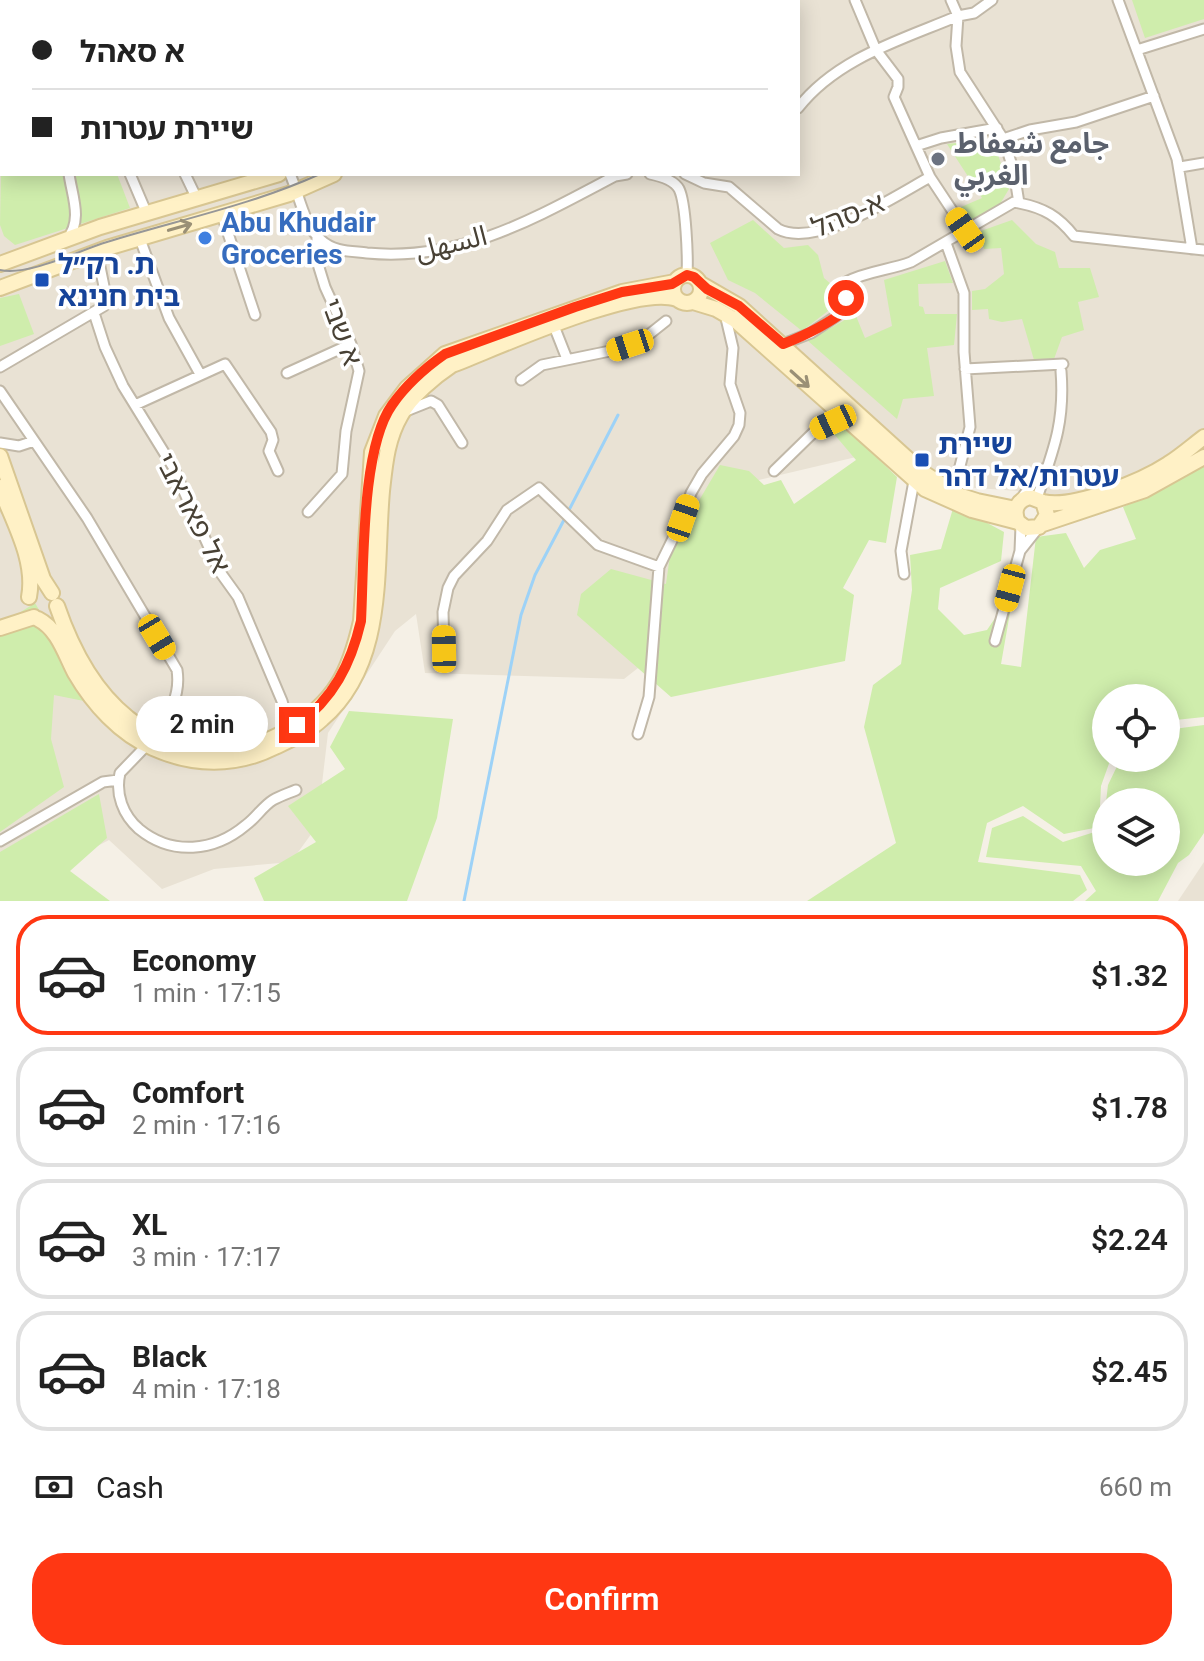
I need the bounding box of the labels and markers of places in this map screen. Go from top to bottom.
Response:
place label: جامع شعفاط الغربي [954,127,1109,197]
marker: جامع شعفاط الغربي [929,150,947,168]
place label: Abu Khudair Groceries [221,206,376,271]
marker: Abu Khudair Groceries [196,229,214,247]
place label: ת. רק״ל בית חנינא [58,248,180,313]
marker: ת. רק״ל בית חנינא [33,271,51,289]
place label: שיירת עטרות/אל דהר [938,428,1119,493]
marker: שיירת עטרות/אל דהר [913,451,931,469]

